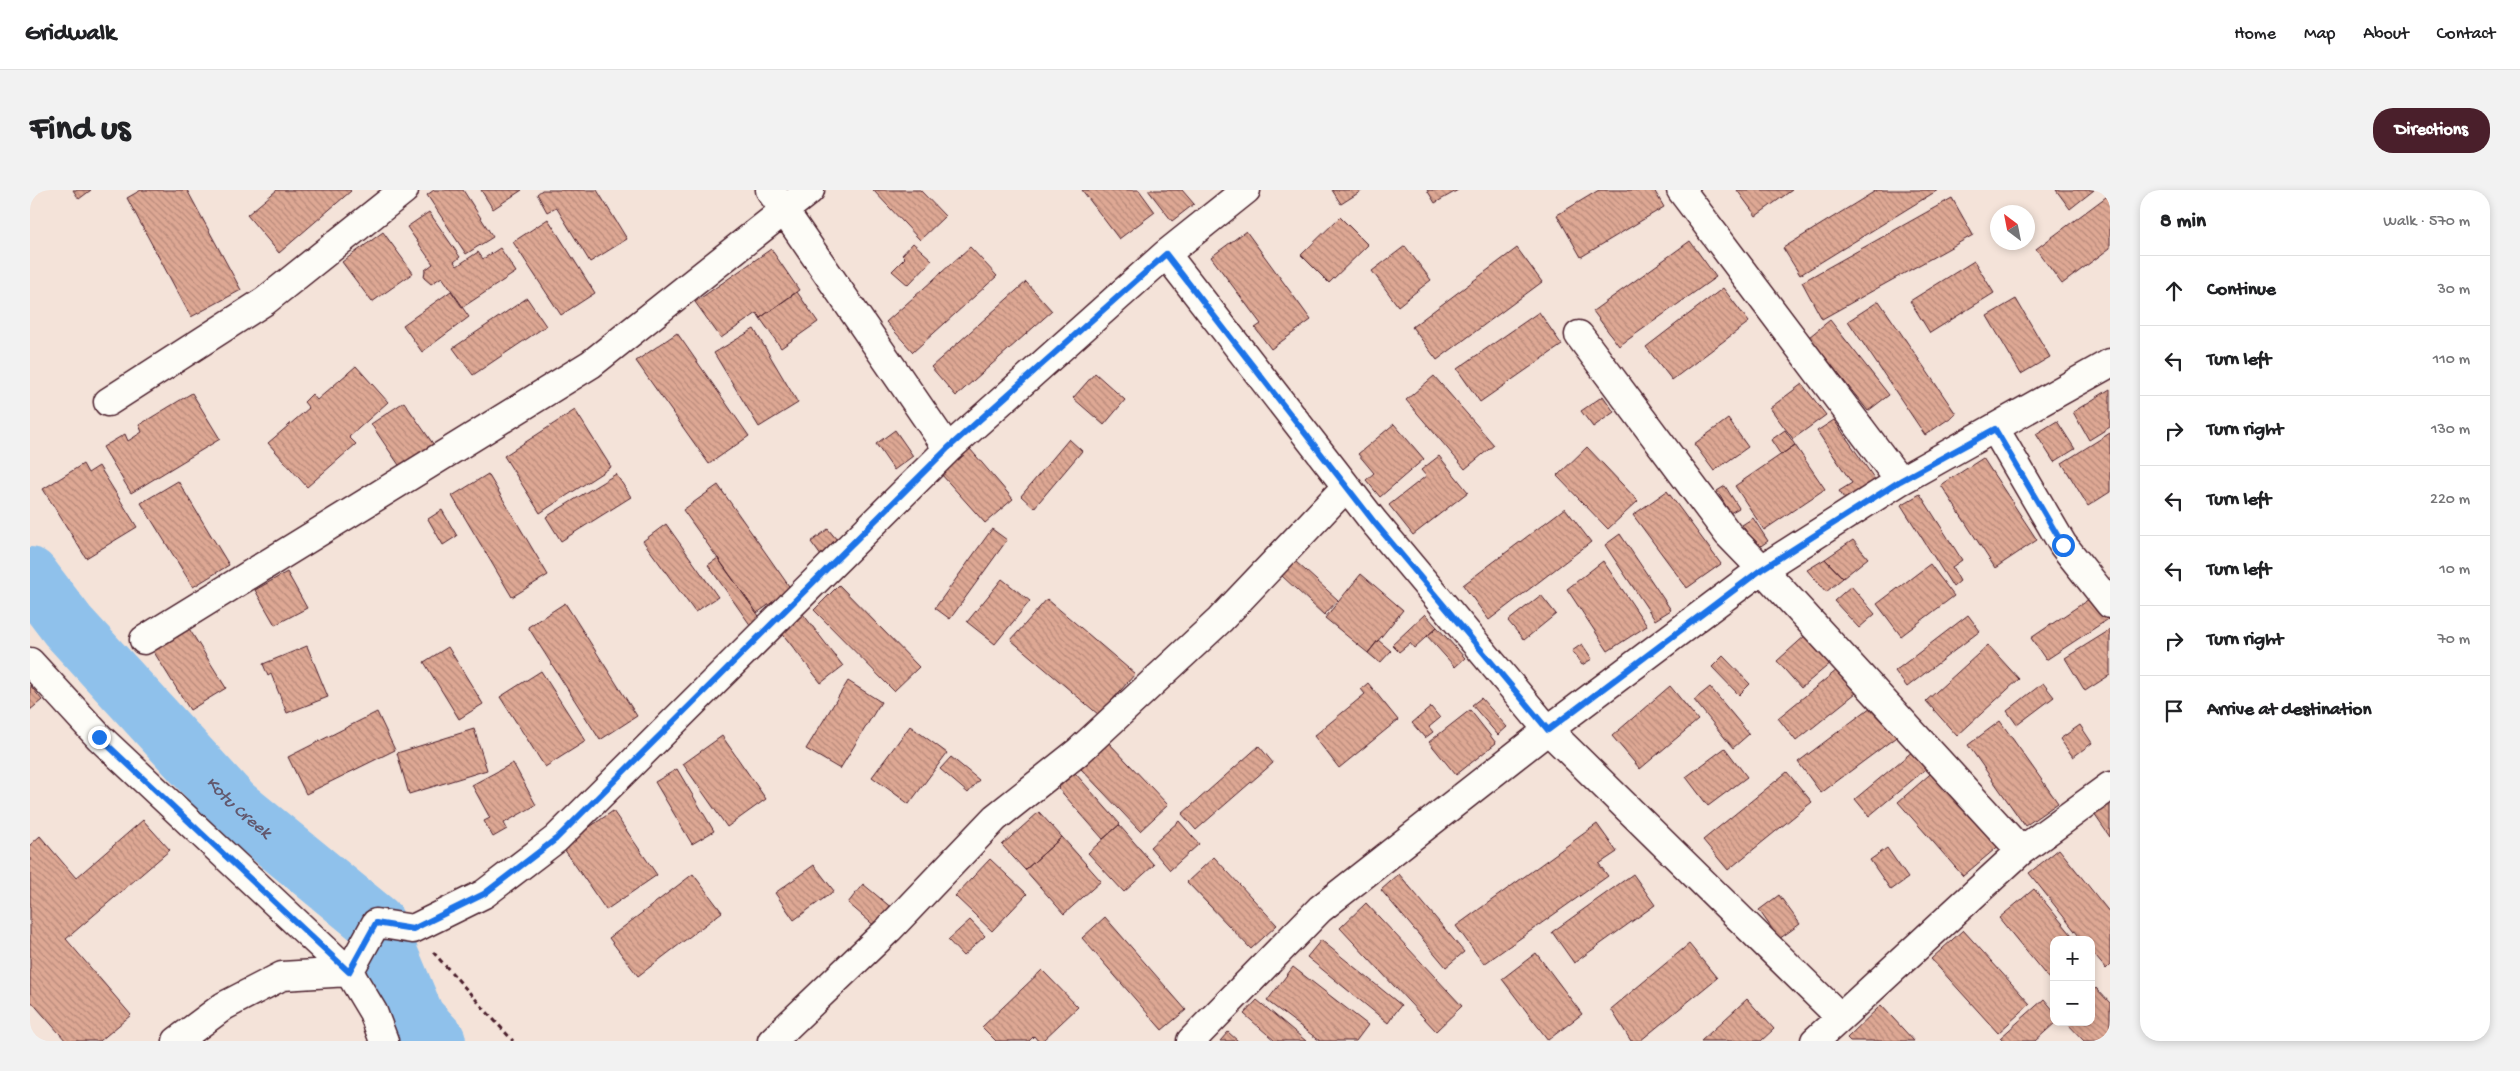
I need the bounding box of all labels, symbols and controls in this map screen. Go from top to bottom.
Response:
text: Gridwalk [25,20,116,49]
text: Home [2234,24,2276,45]
text: Map [2304,24,2335,45]
text: About [2363,24,2409,45]
text: Contact [2437,24,2495,45]
button: Directions [2373,108,2490,153]
text: Find us [30,110,130,151]
north arrow [1990,205,2035,250]
text: 8 min [2160,210,2206,235]
text: Walk · 570 m [2383,213,2470,232]
icon: ahead [2160,277,2188,305]
text: Continue [2207,279,2276,302]
text: 30 m [2437,281,2470,300]
icon: left [2160,347,2188,375]
text: Turn left [2207,349,2271,372]
text: 110 m [2433,351,2470,370]
icon: right [2160,417,2188,445]
text: Turn right [2207,419,2283,442]
text: 130 m [2431,421,2470,440]
icon: left [2160,487,2188,515]
text: Turn left [2207,489,2271,512]
text: 220 m [2430,491,2470,510]
route start [2052,534,2075,557]
icon: left [2160,557,2188,585]
text: Turn left [2207,559,2271,582]
text: 10 m [2439,561,2470,580]
icon: right [2160,627,2188,655]
text: Turn right [2207,629,2283,652]
text: 70 m [2437,631,2470,650]
icon: arrive [2160,697,2188,725]
text: Arrive at destination [2207,699,2371,722]
route end [88,726,111,749]
water label: Kotu Creek [201,772,277,845]
map controls [2050,936,2095,1026]
button: + [2050,936,2095,981]
button: − [2050,981,2095,1026]

